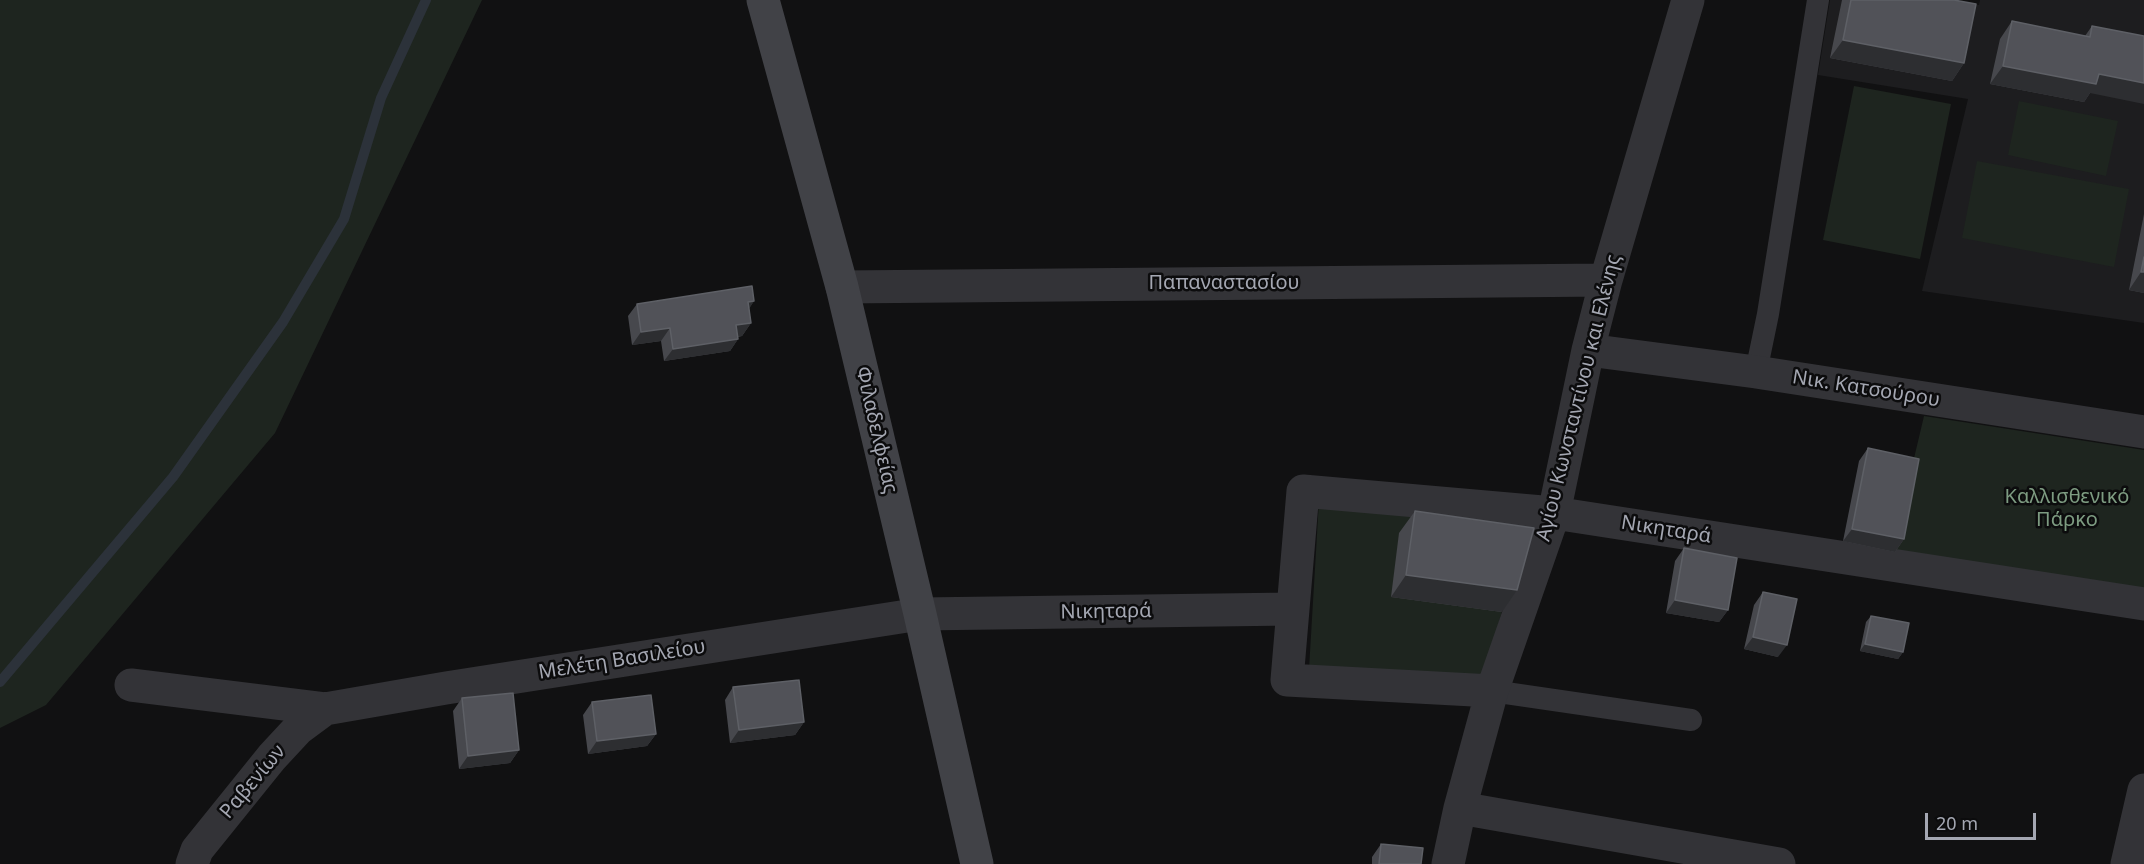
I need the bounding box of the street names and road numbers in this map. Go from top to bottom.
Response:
street label: Αγίου Κωνσταντίνου και Ελένης [1532,252,1626,544]
street label: Παπαναστασίου [1149,271,1299,295]
street label: Φιλαδελφείας [850,364,902,496]
street label: Νικ. Κατσούρου [1790,365,1942,413]
street label: Νικηταρά [1619,511,1713,549]
street label: Νικηταρά [1060,599,1152,625]
street label: Μελέτη Βασιλείου [537,635,707,685]
street label: Ραβενίων [215,740,291,824]

